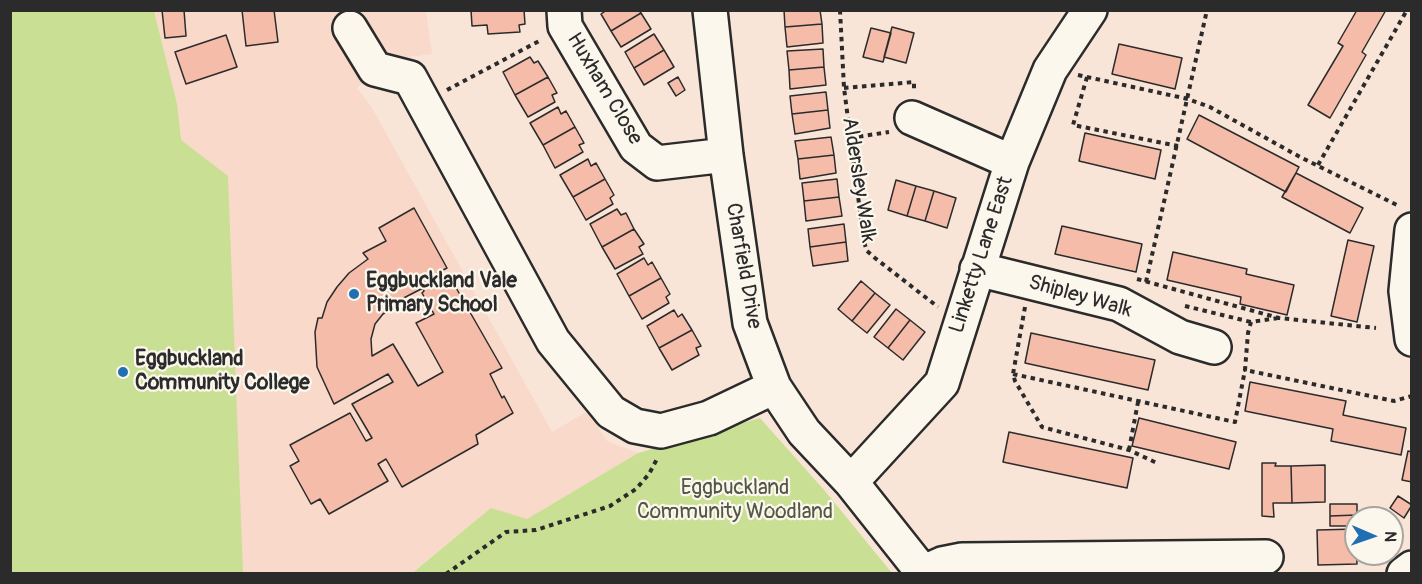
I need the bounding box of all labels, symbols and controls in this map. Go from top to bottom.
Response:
street label: Huxham Close [561,28,647,150]
street label: Aldersley Walk [836,115,880,245]
street label: Linketty Lane East [945,174,1019,336]
street label: Charfield Drive [720,201,766,331]
place label: Eggbuckland Vale Primary School [366,269,517,319]
street label: Shipley Walk [1025,270,1135,324]
marker: Eggbuckland Vale Primary School [347,287,361,301]
place label: Eggbuckland Community College [135,347,310,397]
marker: Eggbuckland Community College [116,365,130,379]
park label: Eggbuckland Community Woodland [637,476,833,526]
north arrow [1344,506,1404,566]
text: N [1380,531,1400,542]

